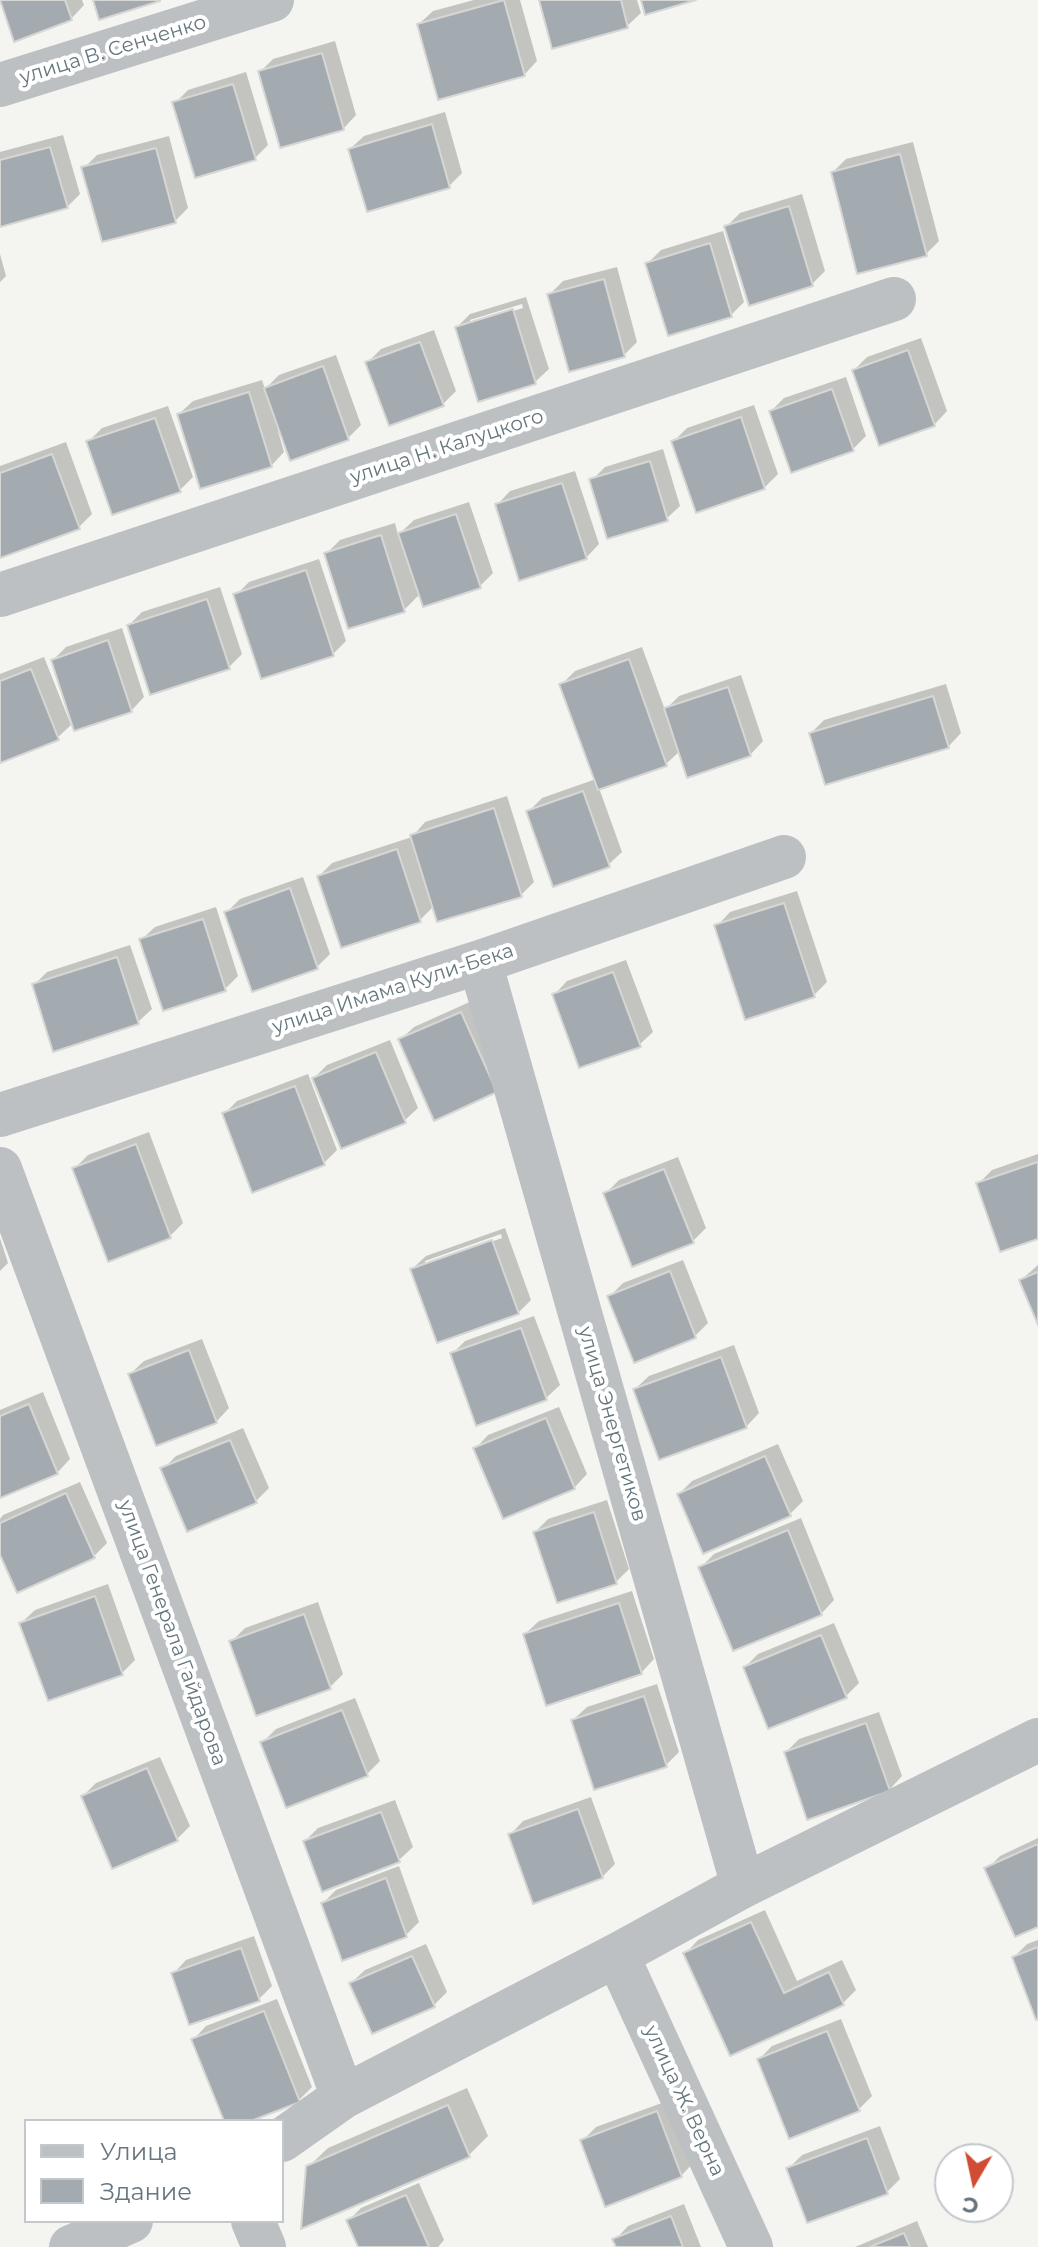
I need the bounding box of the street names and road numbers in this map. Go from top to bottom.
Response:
street label: улица В. Сенченко [17,10,209,90]
street label: улица Н. Калуцкого [347,404,547,490]
street label: улица Имама Кули-Бека [269,939,517,1039]
street label: улица Энергетиков [573,1324,651,1524]
street label: улица Генерала Гайдарова [113,1497,231,1769]
street label: улица Ж. Верна [639,2022,729,2180]

